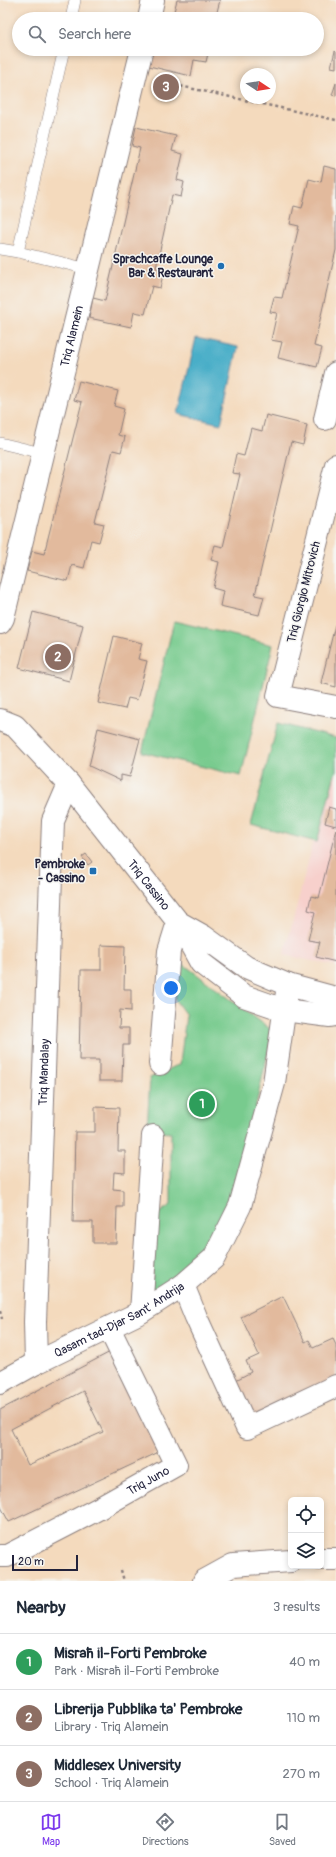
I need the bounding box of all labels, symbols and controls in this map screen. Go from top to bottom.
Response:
search box [12,12,324,56]
icon: search [26,23,48,45]
text: Search here [58,25,131,44]
north arrow [240,68,276,104]
pin: 3 [153,72,179,102]
place label: Sprachcaffe Lounge Bar & Restaurant [113,252,214,281]
marker: Sprachcaffe Lounge Bar & Restaurant [216,261,226,271]
street label: Triq Alamein [57,304,87,368]
street label: Triq Giorgio Mitrovich [284,539,324,644]
pin: 2 [45,642,71,672]
place label: Pembroke - Cassino [35,857,86,886]
street label: Triq Cassino [124,857,174,914]
marker: Pembroke - Cassino [88,866,98,876]
your location [161,978,181,998]
street label: Triq Mandalay [35,1039,53,1106]
pin: 1 [189,1089,215,1119]
street label: Qasam tad-Djar Sant' Andrija [52,1278,187,1361]
street label: Triq Juno [124,1463,172,1499]
map controls [288,1497,324,1569]
button: locate [288,1497,324,1533]
button: layers [288,1533,324,1569]
scale bar [12,1553,78,1572]
text: 20 m [18,1555,44,1568]
text: Nearby [16,1597,65,1618]
text: 3 results [273,1599,320,1615]
text: Misraħ il-Forti Pembroke [54,1644,207,1663]
text: 1 [26,1654,32,1670]
text: 40 m [289,1654,320,1670]
text: Park · Misraħ il-Forti Pembroke [54,1663,219,1679]
text: Librerija Pubblika ta' Pembroke [54,1700,242,1719]
text: 2 [25,1710,33,1726]
text: 110 m [287,1710,320,1726]
text: Library · Triq Alamein [54,1719,169,1735]
text: Middlesex University [54,1756,181,1775]
text: 3 [25,1766,33,1782]
text: 270 m [283,1766,320,1782]
text: School · Triq Alamein [54,1775,169,1791]
tab: Map [40,1811,62,1848]
tab: Directions [142,1811,189,1848]
tab: Saved [269,1811,296,1848]

